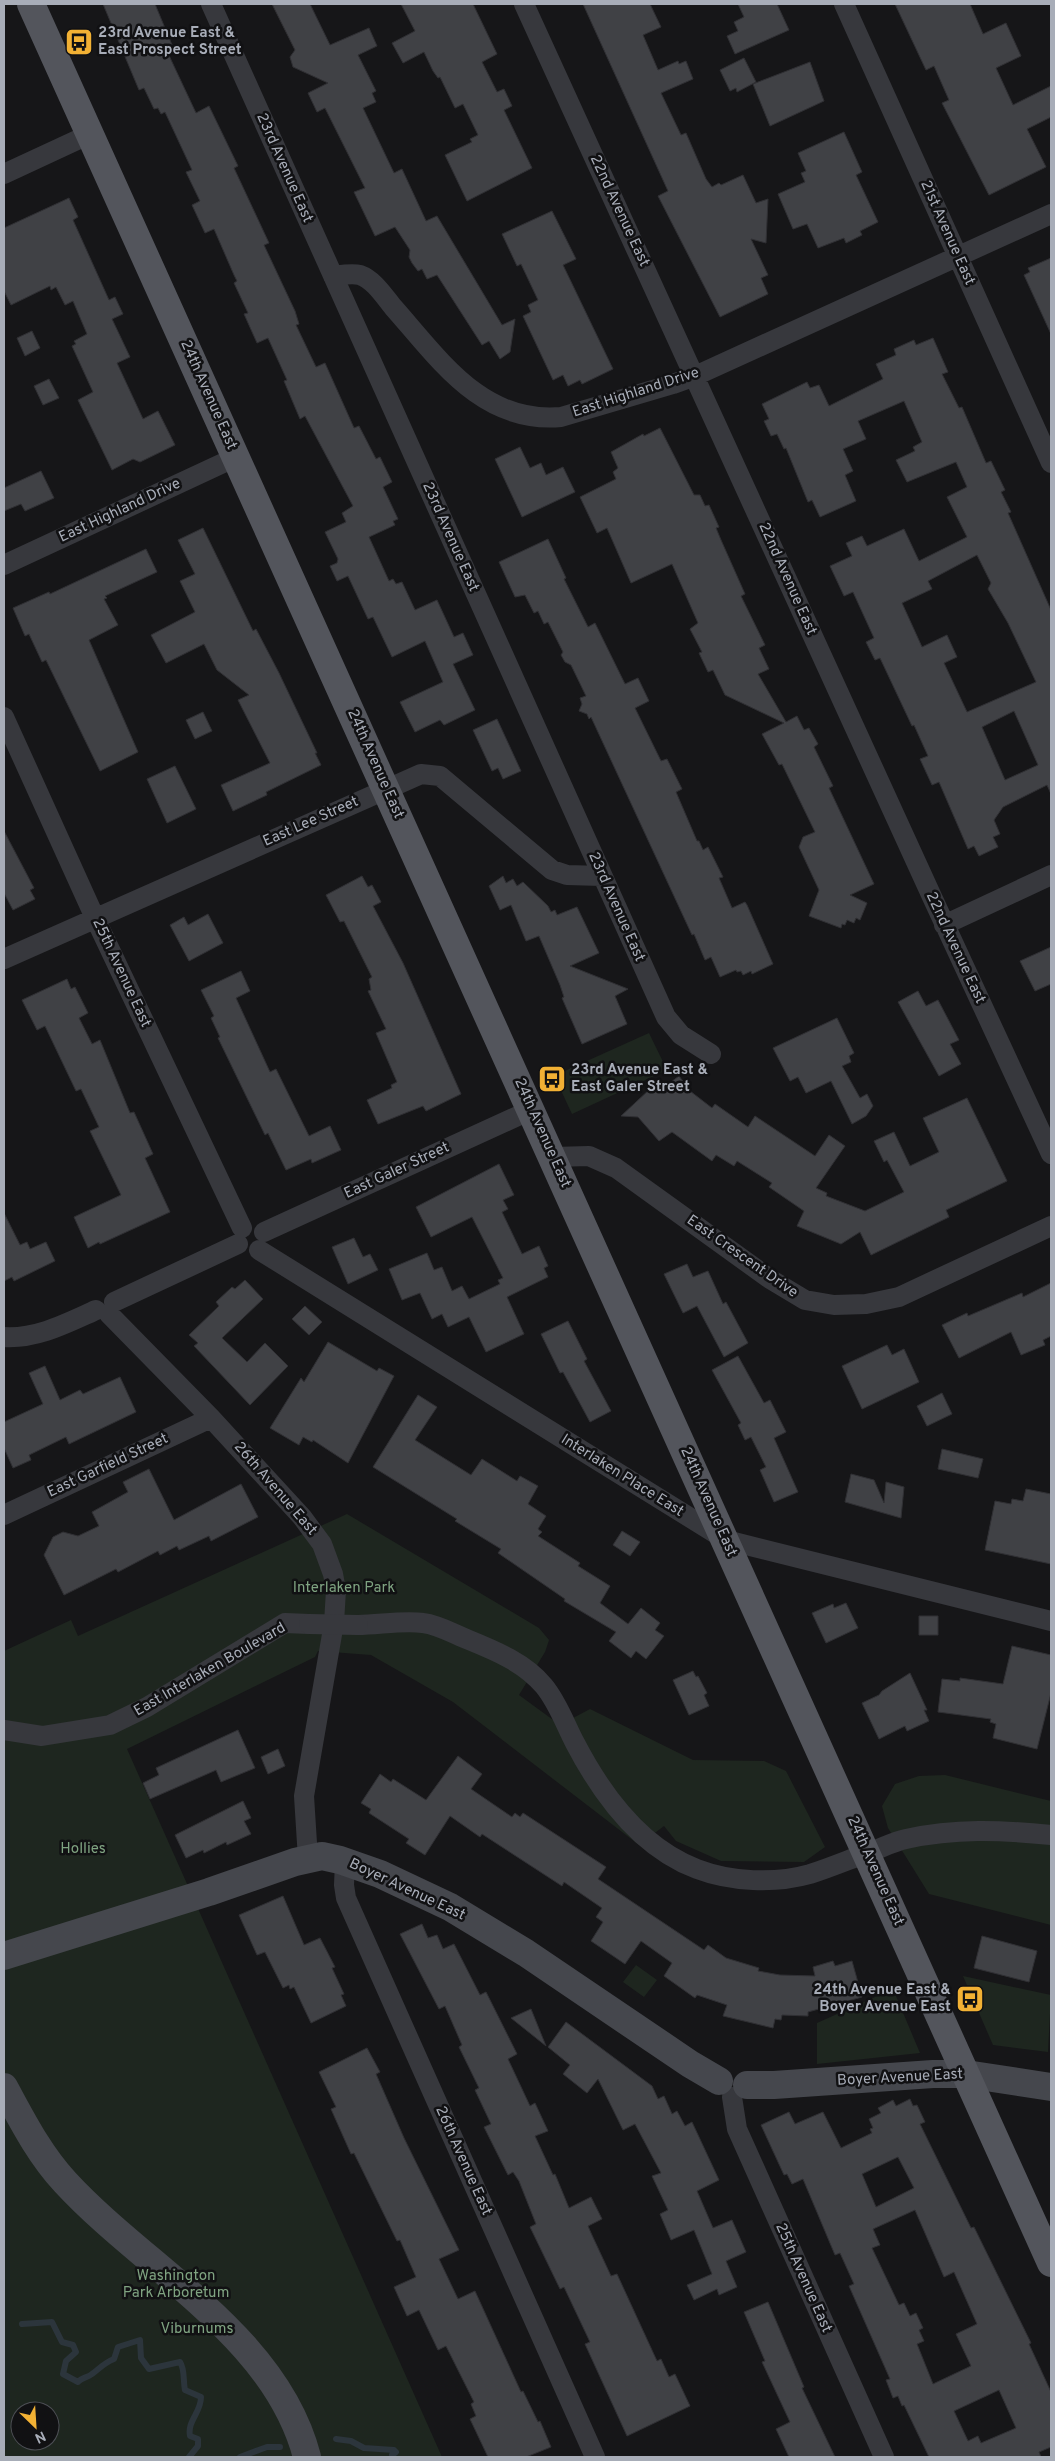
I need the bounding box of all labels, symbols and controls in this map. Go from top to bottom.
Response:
place label: 23rd Avenue East & East Prospect Street [98,24,242,60]
bus stop icon: 23rd Avenue East & East Prospect Street [64,27,94,57]
street label: 23rd Avenue East [251,110,317,226]
street label: 22nd Avenue East [585,152,653,270]
street label: 21st Avenue East [915,178,979,288]
street label: 24th Avenue East [175,337,241,453]
street label: East Highland Drive [570,364,702,422]
street label: East Highland Drive [56,474,184,548]
street label: 23rd Avenue East [417,479,483,595]
street label: 22nd Avenue East [754,520,820,638]
street label: 24th Avenue East [342,706,408,822]
street label: East Lee Street [260,792,362,852]
street label: 23rd Avenue East [583,849,649,965]
street label: 22nd Avenue East [921,889,989,1007]
street label: 25th Avenue East [87,915,155,1031]
place label: 23rd Avenue East & East Galer Street [571,1061,708,1097]
bus stop icon: 23rd Avenue East & East Galer Street [537,1064,567,1094]
street label: 24th Avenue East [509,1075,575,1191]
street label: East Galer Street [341,1138,453,1204]
street label: East Crescent Drive [683,1211,801,1303]
street label: East Garfield Street [44,1430,172,1502]
street label: Interlaken Place East [557,1430,687,1522]
street label: 26th Avenue East [229,1438,321,1540]
street label: 24th Avenue East [675,1444,741,1560]
park label: Interlaken Park [293,1579,395,1598]
street label: East Interlaken Boulevard [131,1619,289,1721]
street label: 24th Avenue East [842,1813,908,1929]
park label: Hollies [60,1840,106,1859]
street label: Boyer Avenue East [346,1855,468,1925]
place label: 24th Avenue East & Boyer Avenue East [813,1981,951,2017]
bus stop icon: 24th Avenue East & Boyer Avenue East [955,1984,985,2014]
street label: Boyer Avenue East [837,2065,963,2091]
street label: 26th Avenue East [430,2103,496,2219]
street label: 25th Avenue East [770,2220,836,2336]
park label: Washington Park Arboretum [123,2267,229,2303]
park label: Viburnums [160,2320,234,2339]
north arrow [10,2401,60,2451]
text: N [32,2427,48,2446]

